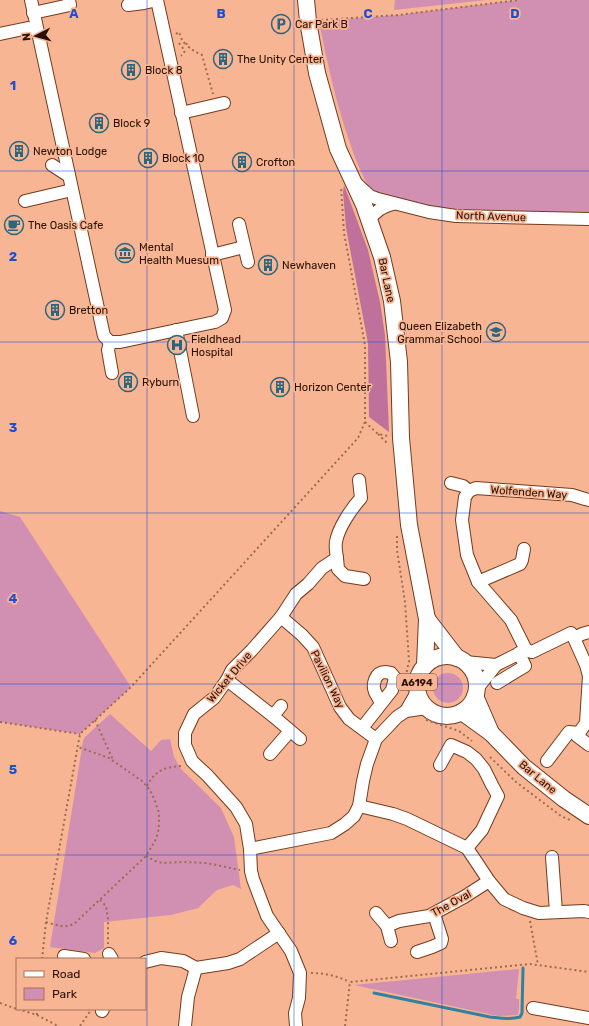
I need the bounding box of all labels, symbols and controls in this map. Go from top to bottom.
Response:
text: A [69,6,79,21]
text: B [216,6,226,21]
text: C [363,6,373,21]
text: D [510,6,520,21]
parking icon: Car Park B [270,13,292,35]
north arrow [16,16,56,56]
place label: Car Park B [295,18,348,31]
text: N [20,32,33,42]
building icon: The Unity Center [212,48,234,70]
place label: The Unity Center [237,53,324,66]
building icon: Block 8 [120,59,142,81]
place label: Block 8 [145,64,183,77]
text: 1 [10,78,16,93]
building icon: Block 9 [88,112,110,134]
place label: Block 9 [113,117,150,130]
building icon: Newton Lodge [8,140,30,162]
place label: Newton Lodge [33,145,107,158]
building icon: Block 10 [137,147,159,169]
building icon: Crofton [231,151,253,173]
place label: Block 10 [162,152,204,165]
place label: Crofton [256,156,295,169]
street label: North Avenue [456,209,526,224]
cafe icon: The Oasis Cafe [3,214,25,236]
place label: The Oasis Cafe [28,219,103,232]
place label: Mental Health Muesum [139,241,219,267]
museum icon: Mental Health Muesum [114,242,136,264]
text: 2 [9,249,17,264]
building icon: Newhaven [257,254,279,276]
street label: Bar Lane [375,257,398,304]
place label: Newhaven [282,259,336,272]
building icon: Bretton [44,299,66,321]
place label: Bretton [69,304,108,317]
place label: Queen Elizabeth Grammar School [397,320,482,346]
school or university icon: Queen Elizabeth Grammar School [485,321,507,343]
place label: Fieldhead Hospital [191,333,241,359]
hospital icon: Fieldhead Hospital [166,334,188,356]
building icon: Ryburn [117,371,139,393]
place label: Ryburn [142,376,179,389]
building icon: Horizon Center [269,376,291,398]
place label: Horizon Center [294,381,372,394]
text: 3 [9,420,18,435]
street label: Wolfenden Way [490,483,568,502]
text: 4 [9,591,18,606]
street label: Pavilion Way [308,648,347,710]
street label: Wicket Drive [204,649,254,705]
road number: A6194 [397,674,437,690]
street label: Bar Lane [516,758,559,797]
text: 5 [9,762,17,777]
street label: The Oval [429,887,474,920]
text: 6 [9,933,18,948]
legend [16,958,146,1010]
text: Road [52,967,80,981]
text: Park [52,987,78,1001]

